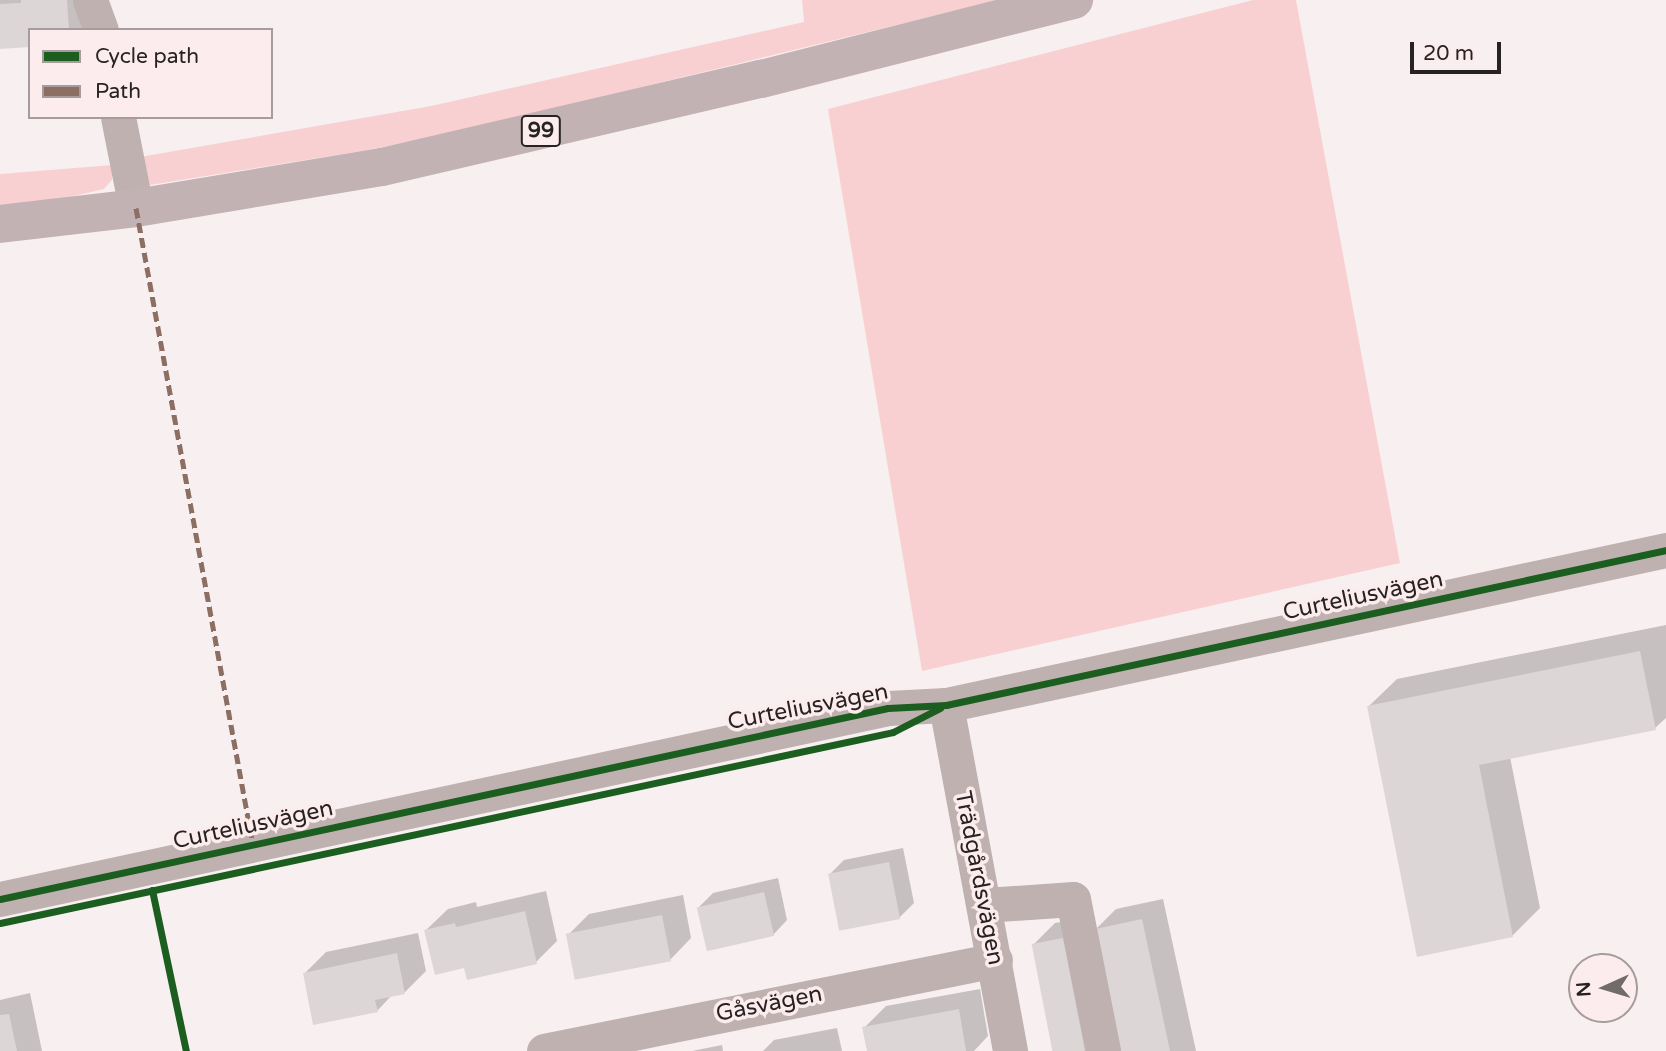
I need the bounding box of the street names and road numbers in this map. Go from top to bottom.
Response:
road number: 99 [520,114,562,148]
street label: Curteliusvägen [1280,566,1446,626]
street label: Curteliusvägen [725,678,891,736]
street label: Trädgårdsvägen [949,789,1009,967]
street label: Curteliusvägen [170,795,336,855]
street label: Gåsvägen [713,980,825,1028]

